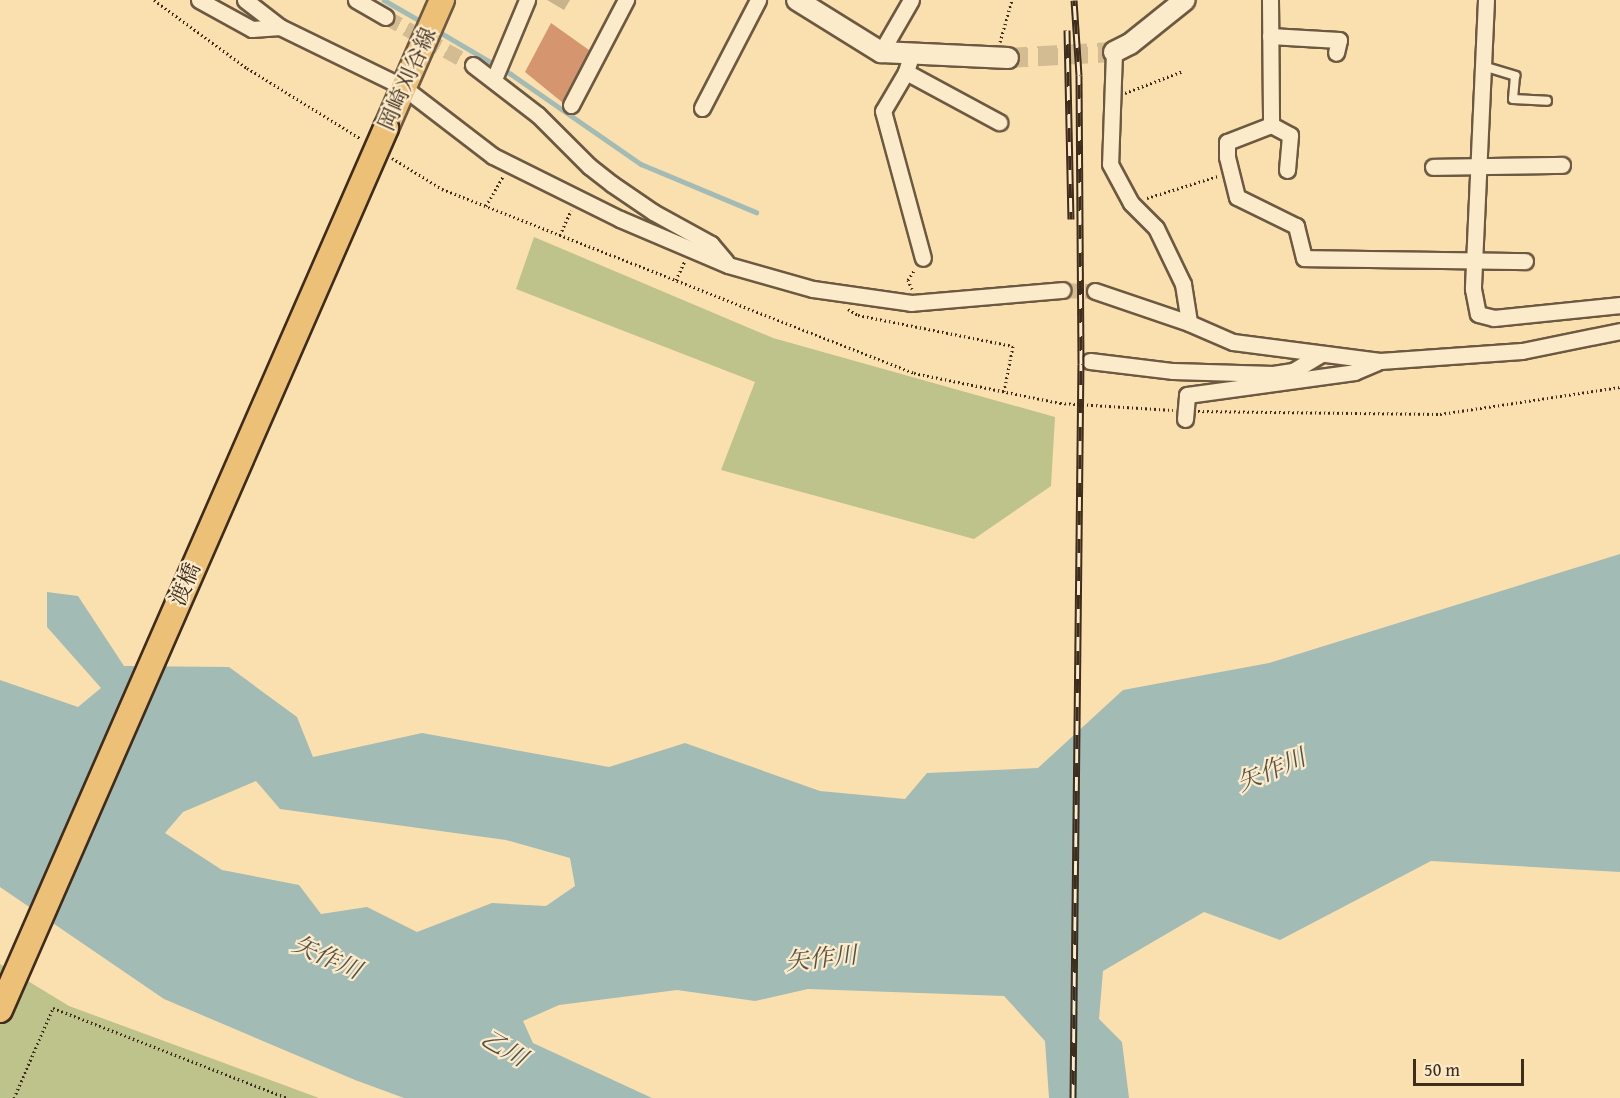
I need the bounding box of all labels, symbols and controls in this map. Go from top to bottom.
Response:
street label: 岡崎刈谷線 [373,23,441,135]
street label: 渡橋 [164,559,206,609]
water label: 矢作川 [1232,743,1310,797]
water label: 矢作川 [288,929,366,985]
water label: 矢作川 [784,940,858,976]
water label: 乙川 [476,1024,532,1072]
scale bar [1416,1047,1527,1085]
text: 50 m [1424,1056,1460,1083]

